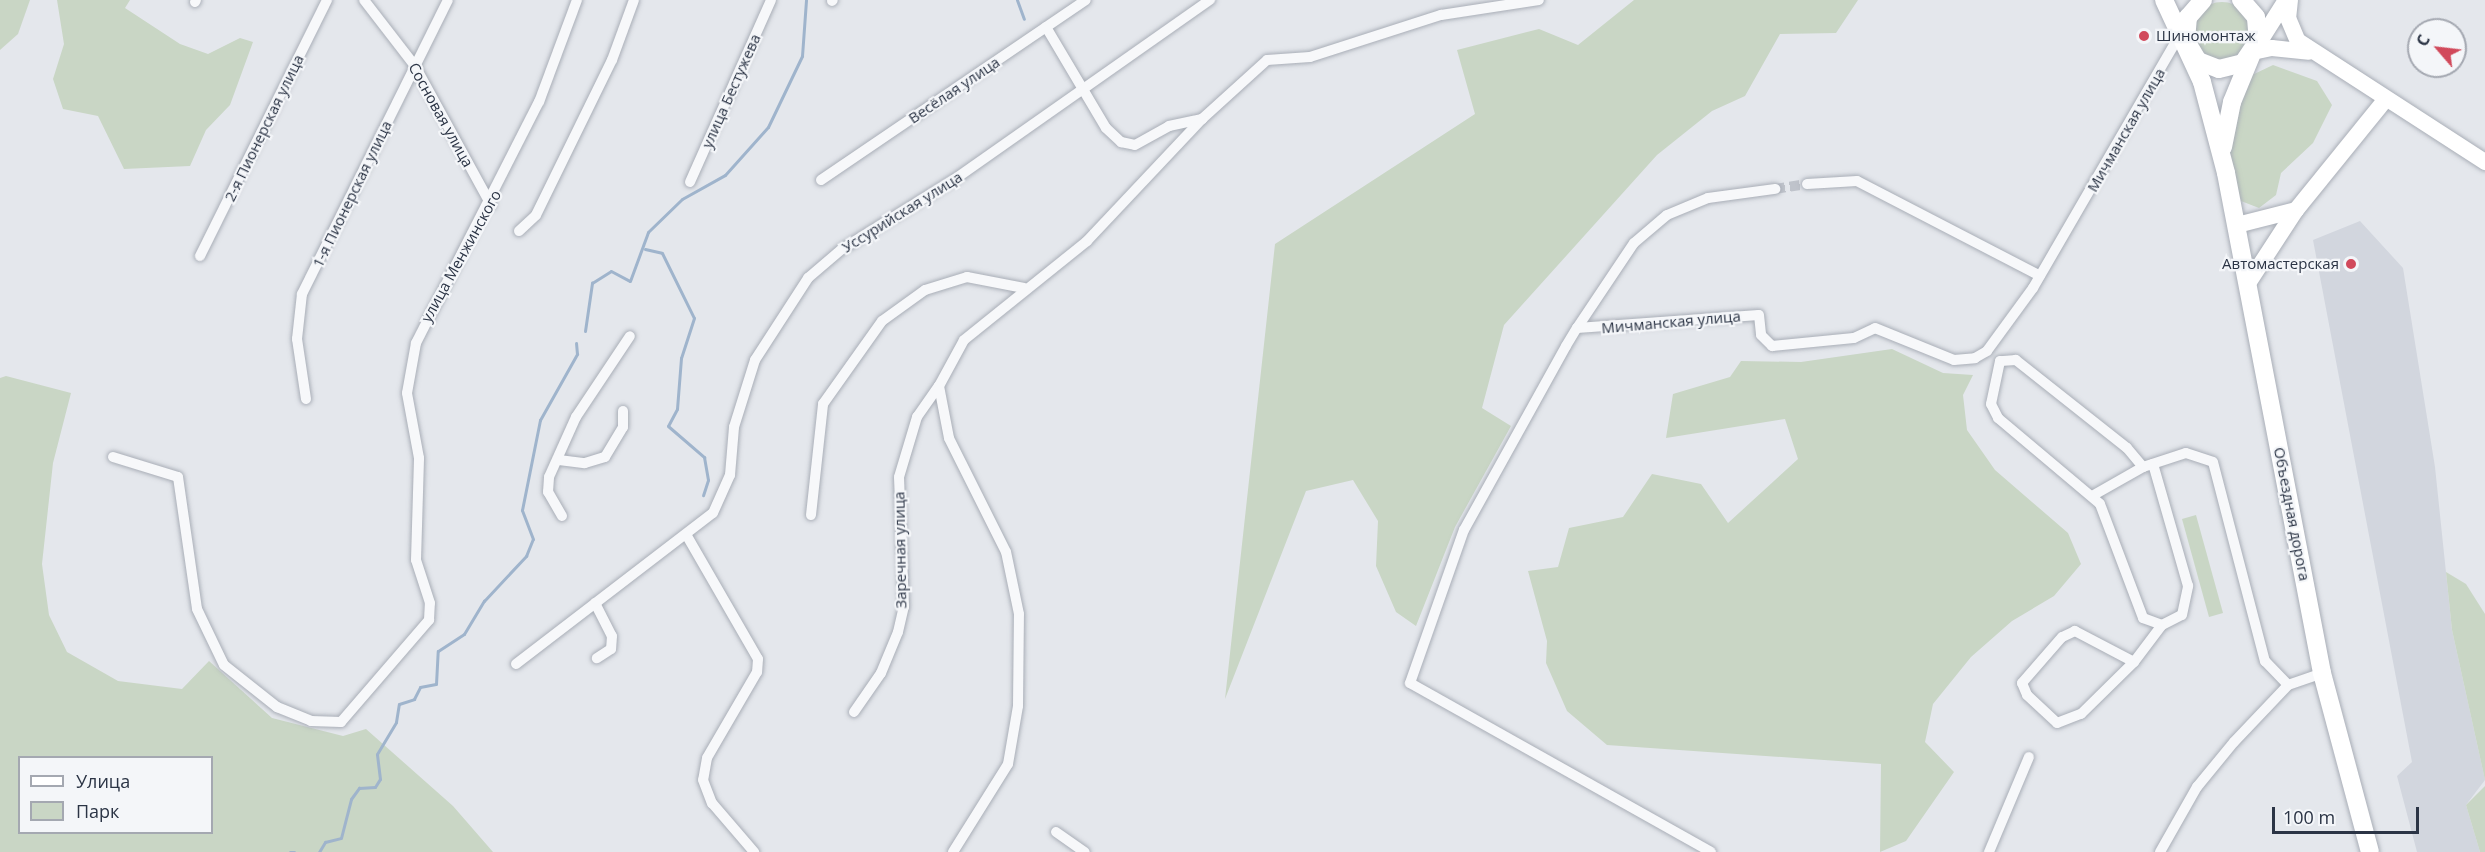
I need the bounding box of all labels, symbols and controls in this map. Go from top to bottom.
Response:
north arrow [2407,18,2467,78]
place label: Шиномонтаж [2156,27,2255,45]
marker: Шиномонтаж [2137,29,2151,43]
street label: улица Бестужева [698,31,764,151]
text: С [2411,31,2435,50]
street label: 2-я Пионерская улица [221,52,307,204]
street label: Весёлая улица [905,53,1003,127]
street label: Сосновая улица [405,60,477,170]
street label: Мичманская улица [2083,65,2169,195]
street label: 1-я Пионерская улица [309,118,395,270]
street label: Уссурийская улица [839,168,965,256]
street label: улица Менжинского [417,187,505,325]
place label: Автомастерская [2222,255,2339,273]
marker: Автомастерская [2344,257,2358,271]
street label: Мичманская улица [1601,307,1741,337]
street label: Объездная дорога [2270,446,2314,582]
street label: Заречная улица [890,491,910,609]
legend [18,756,213,834]
text: Улица [76,769,130,793]
scale bar [2275,795,2422,833]
text: Парк [76,799,119,823]
text: 100 m [2283,805,2335,829]

